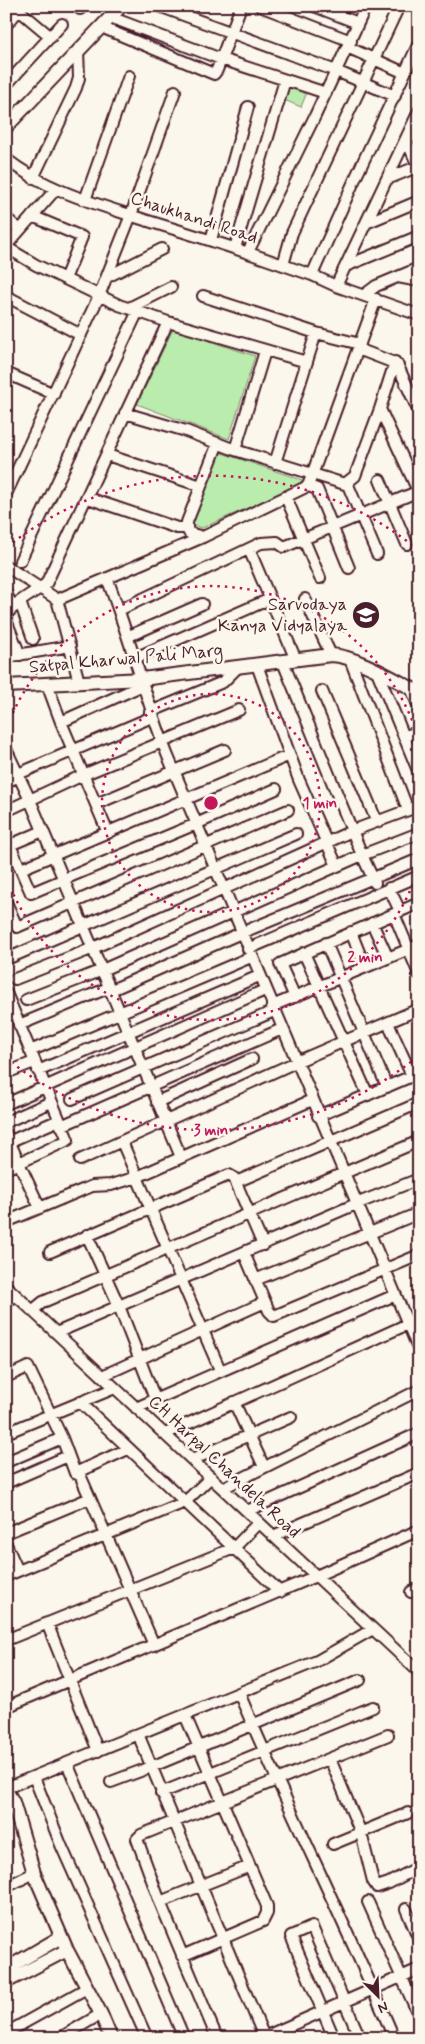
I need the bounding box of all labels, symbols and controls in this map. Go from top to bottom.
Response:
street label: Chaukhandi Road [127,186,261,250]
place label: Sarvodaya Kanya Vidyalaya [218,593,347,638]
school or university icon: Sarvodaya Kanya Vidyalaya [351,600,381,630]
street label: Satpal Kharwal Pali Marg [28,639,224,680]
centre of rings [202,794,220,812]
text: 1 min [303,794,337,814]
text: 2 min [347,948,383,968]
text: 3 min [194,1121,228,1141]
street label: CH Harpal Chandela Road [143,1390,305,1544]
north arrow [352,1972,402,2022]
text: N [375,1997,391,2017]

